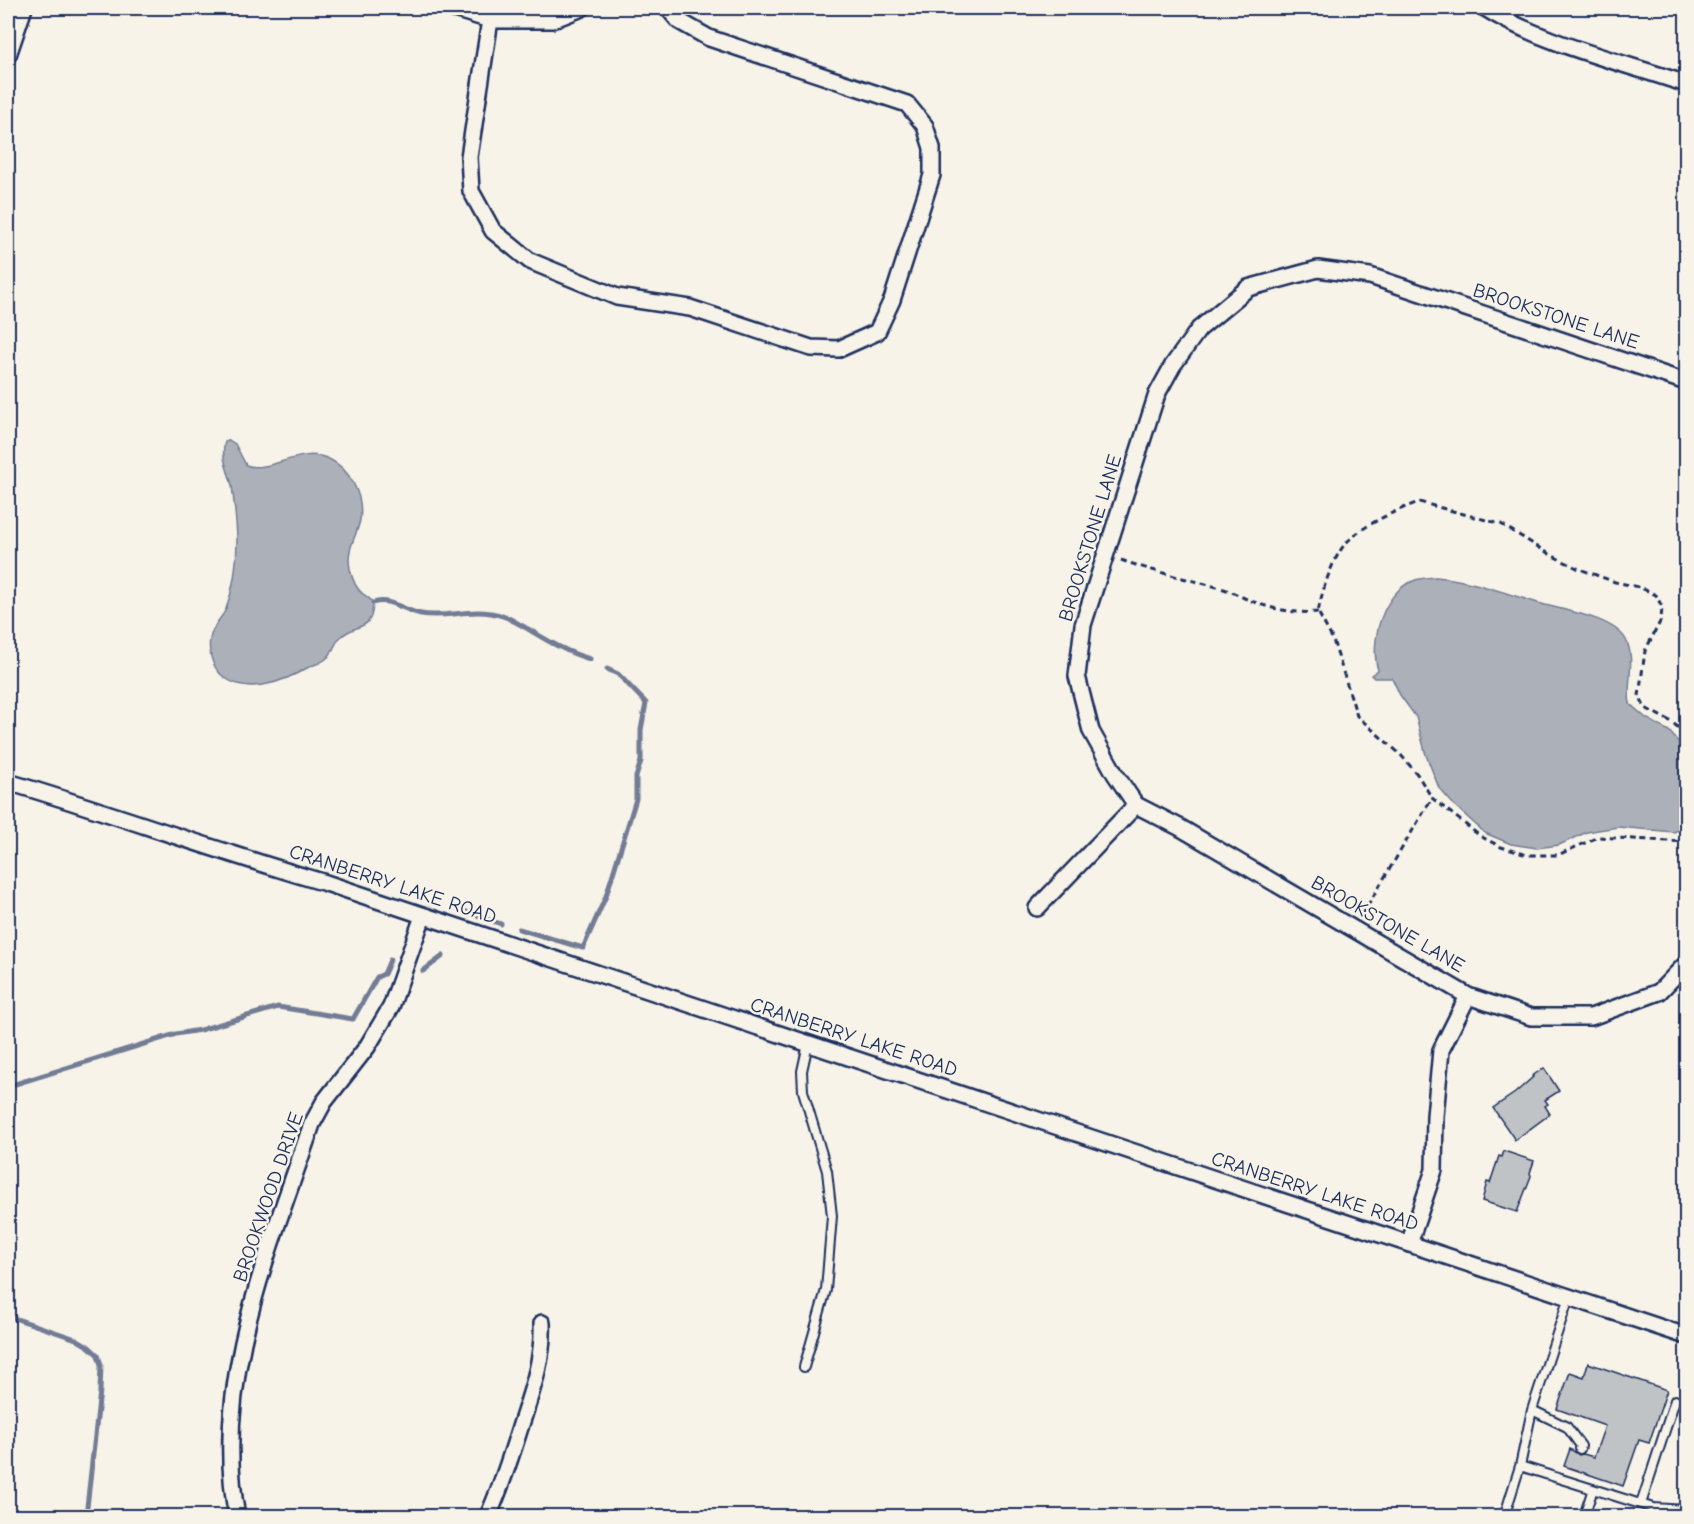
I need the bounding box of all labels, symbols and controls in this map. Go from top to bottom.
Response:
street label: BROOKSTONE LANE [1470,278,1642,354]
street label: BROOKSTONE LANE [1054,452,1126,624]
street label: CRANBERRY LAKE ROAD [287,840,499,928]
street label: BROOKSTONE LANE [1307,871,1469,977]
street label: CRANBERRY LAKE ROAD [748,993,960,1081]
street label: BROOKWOOD DRIVE [228,1109,308,1285]
street label: CRANBERRY LAKE ROAD [1209,1147,1421,1235]

